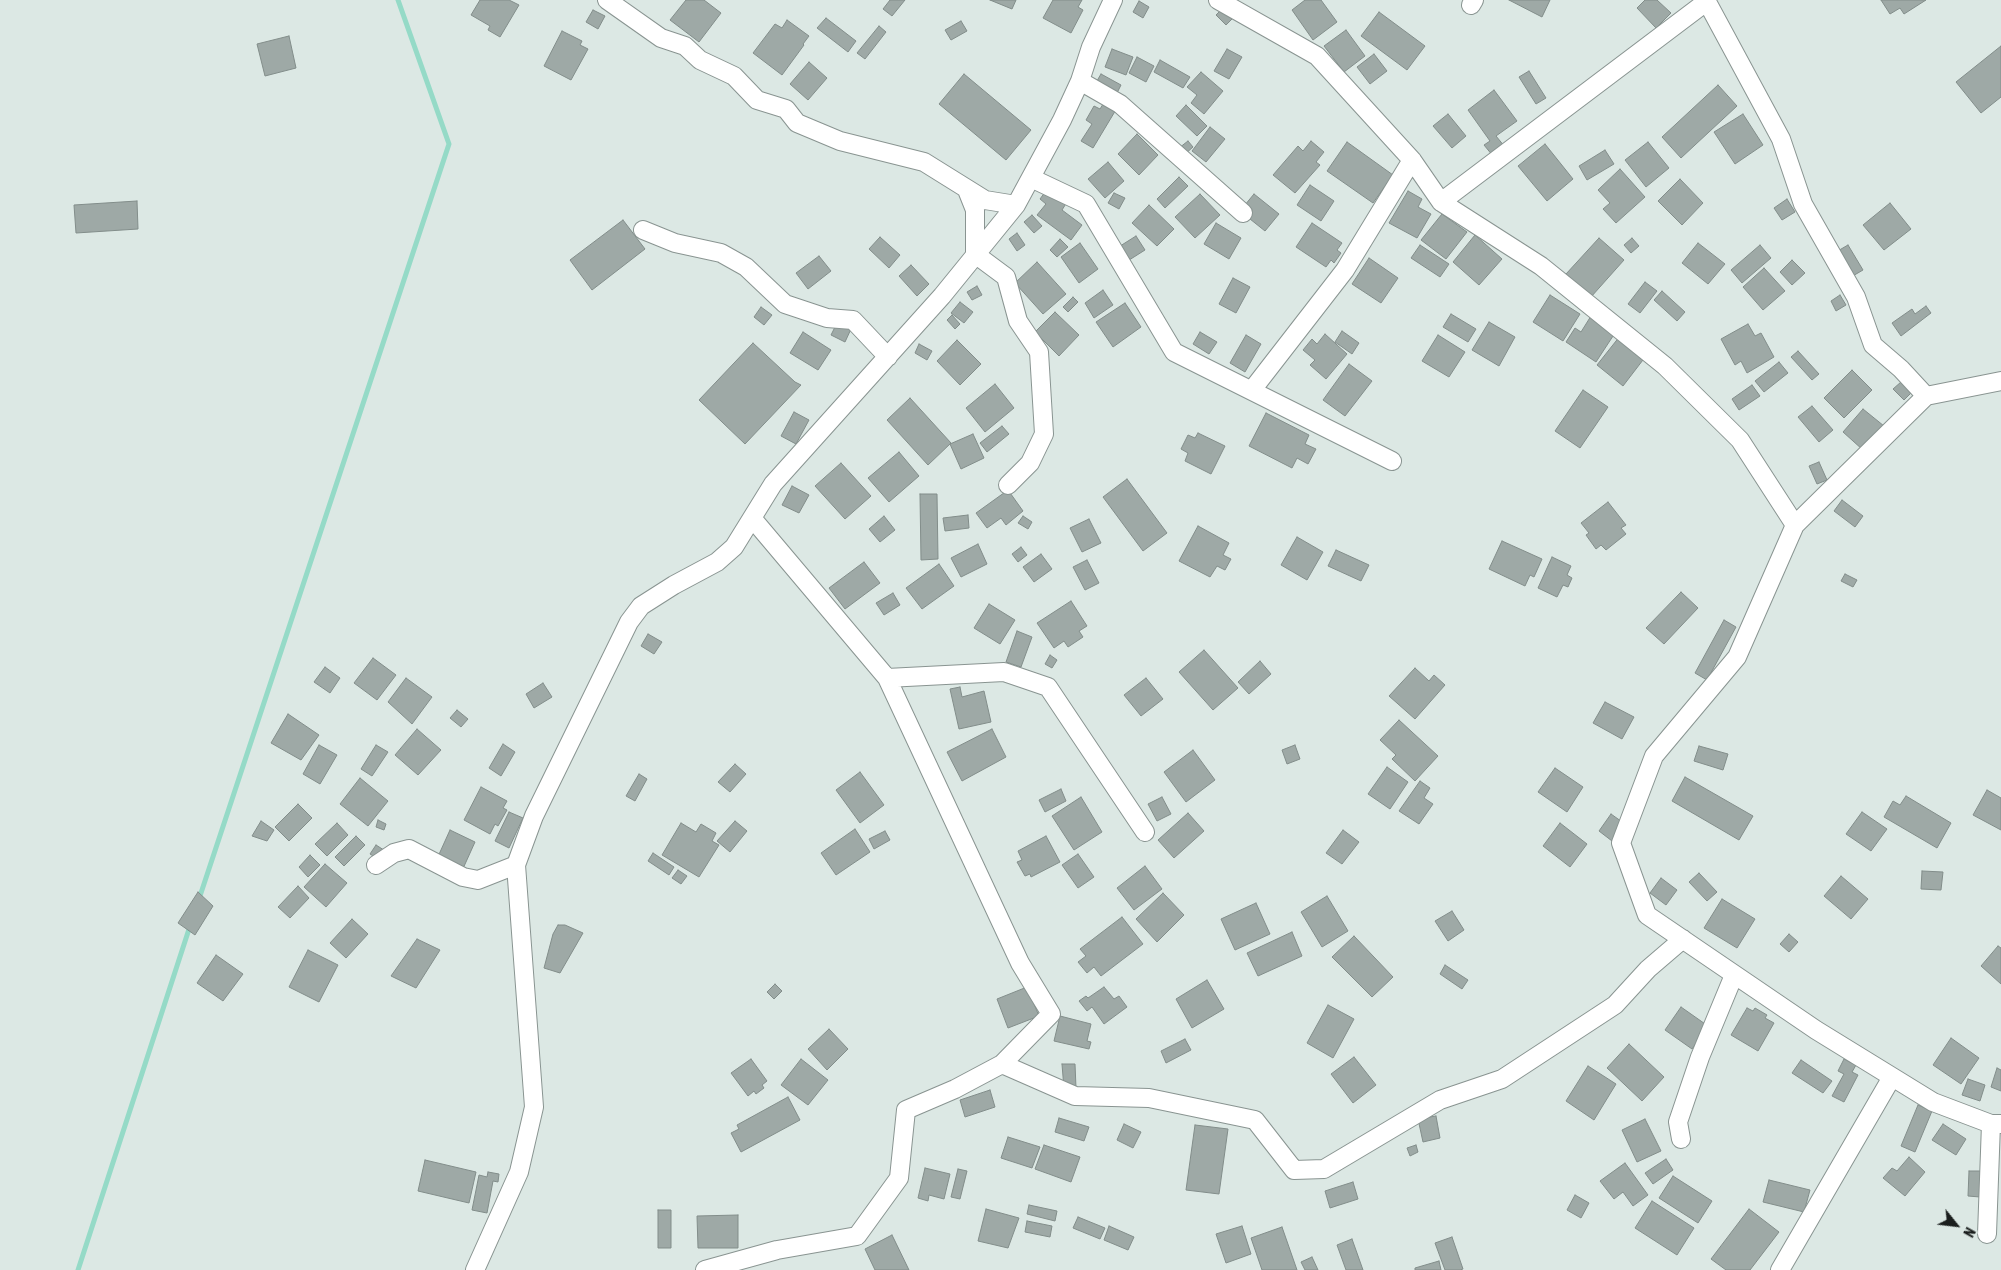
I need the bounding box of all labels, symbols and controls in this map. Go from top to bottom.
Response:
north arrow [1931,1200,1981,1250]
text: N [1960,1225,1978,1240]

